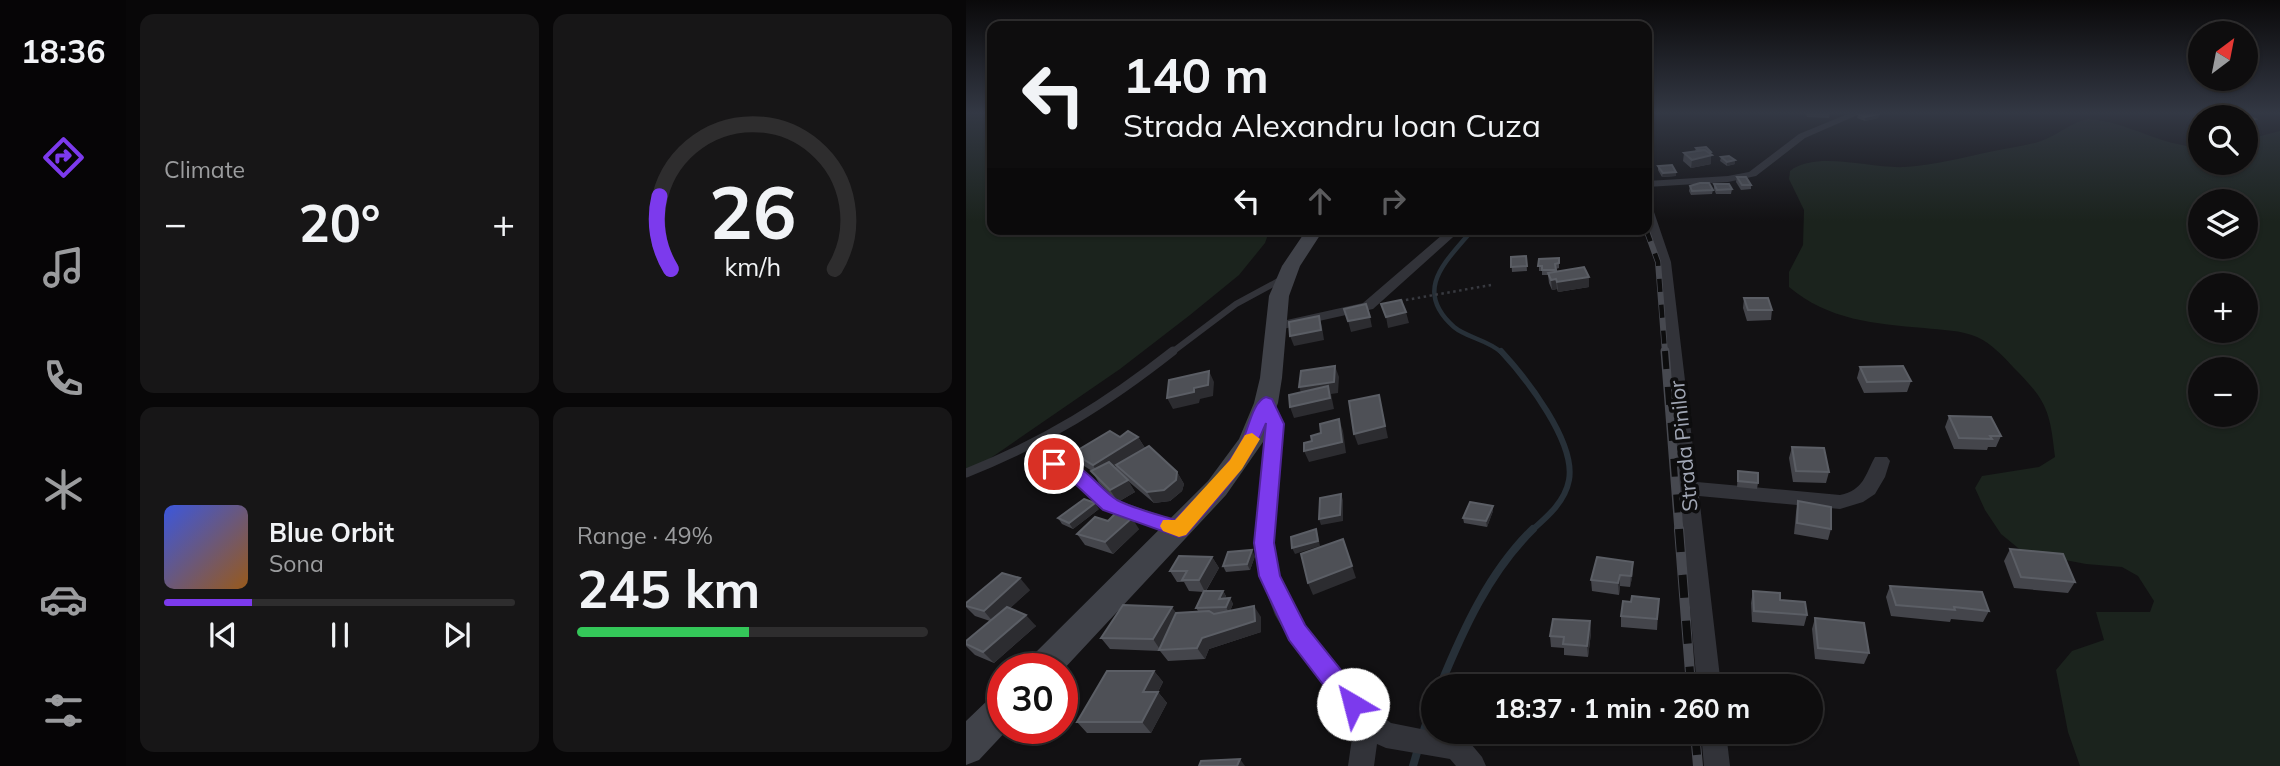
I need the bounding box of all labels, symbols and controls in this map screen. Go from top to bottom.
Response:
north arrow [2188,21,2258,91]
map controls [2188,21,2258,427]
text: 18:36 [21,31,105,71]
text: 140 m [1123,44,1269,105]
icon: left [1008,49,1099,140]
text: Strada Alexandru Ioan Cuza [1123,105,1541,145]
button: search [2188,105,2258,175]
icon: directions [39,133,88,182]
text: Climate [164,155,245,184]
text: 26 [709,167,796,258]
icon: left [1228,182,1266,220]
icon: ahead [1301,182,1339,220]
icon: right [1374,182,1412,220]
button: layers [2188,189,2258,259]
text: 20° [298,190,381,255]
text: − [164,199,187,247]
text: + [492,199,515,247]
icon: music [39,243,88,292]
text: km/h [724,251,781,282]
button: + [2188,273,2258,343]
icon: phone [39,354,88,403]
button: − [2188,357,2258,427]
street label: Strada Pinilor [1663,379,1703,513]
pin [1024,434,1084,494]
icon: arrive [1035,445,1073,483]
icon: climate [39,465,88,514]
text: Blue Orbit [269,516,394,549]
text: Range · 49% [577,521,713,550]
text: Sona [269,549,324,578]
text: 245 km [577,556,760,621]
icon: car [39,575,88,624]
icon: previous [204,616,242,654]
icon: pause [321,616,359,654]
icon: next [438,616,476,654]
speed limit sign: 30 [987,653,1078,744]
position arrow [1316,667,1390,741]
icon: filters [39,686,88,735]
text: 18:37 · 1 min · 260 m [1494,692,1750,725]

